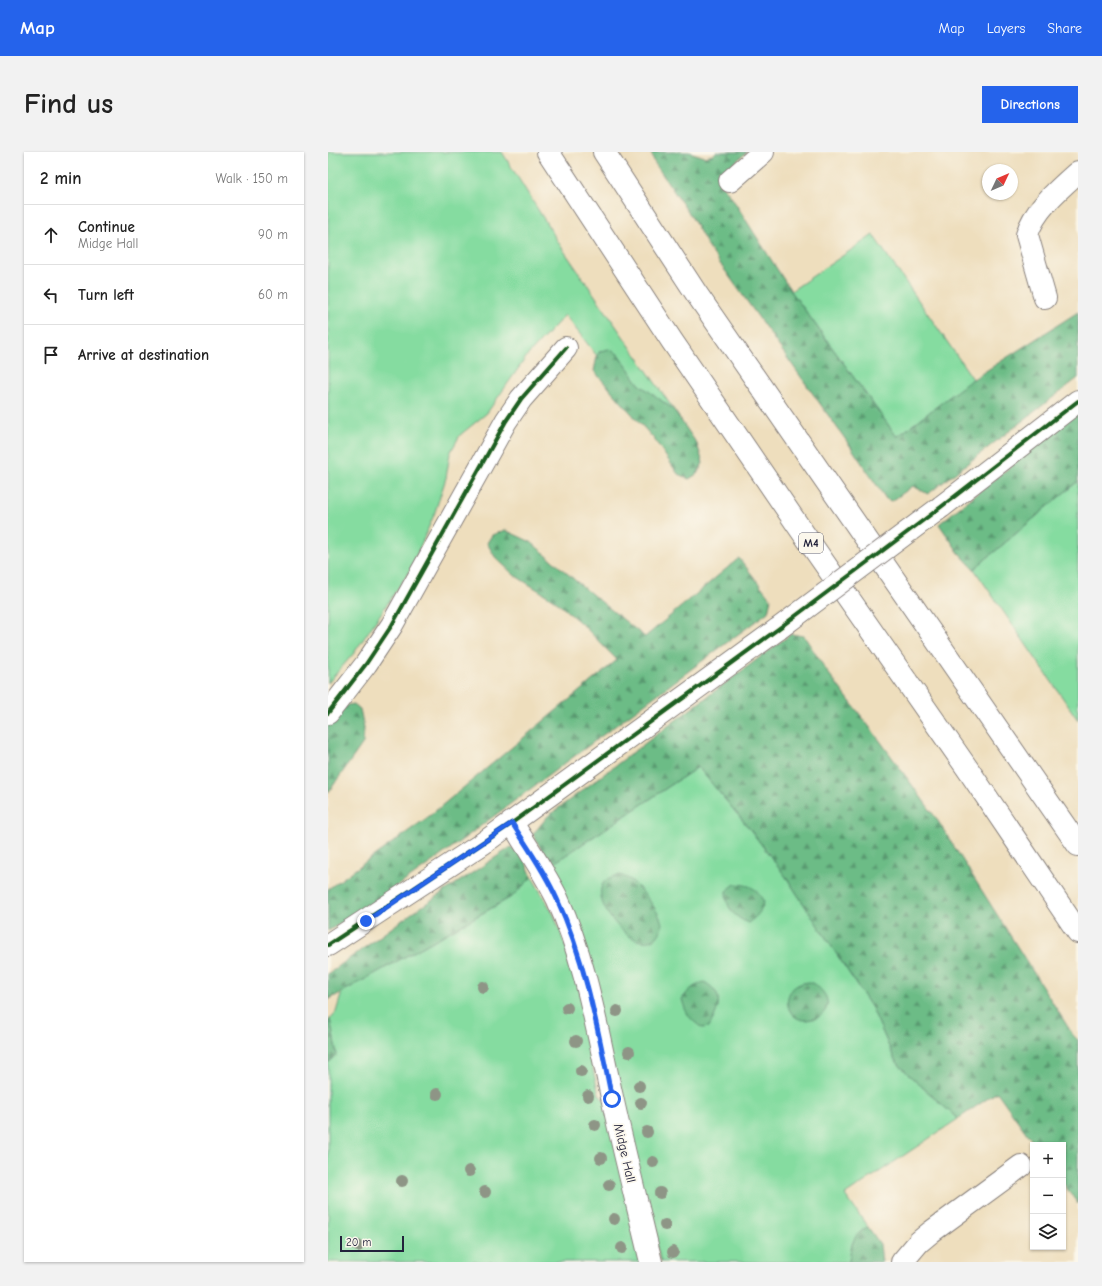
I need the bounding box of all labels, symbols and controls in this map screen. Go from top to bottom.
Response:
text: Map [20,17,55,39]
text: Map [938,20,965,37]
text: Layers [987,20,1025,37]
text: Share [1047,20,1082,37]
button: Directions [982,86,1078,123]
text: Find us [24,88,113,120]
north arrow [982,164,1018,200]
text: 2 min [40,169,81,188]
text: Walk · 150 m [216,171,288,186]
text: Continue [78,218,135,236]
icon: ahead [40,224,62,246]
text: 90 m [258,227,288,242]
text: Midge Hall [78,236,138,251]
icon: left [40,284,62,306]
text: Turn left [78,286,134,304]
text: 60 m [258,287,288,302]
icon: arrive [40,344,62,366]
text: Arrive at destination [78,346,209,364]
road number: M4 [799,533,823,553]
route end [357,912,375,930]
route start [603,1090,621,1108]
street label: Midge Hall [611,1122,639,1184]
map controls [1030,1142,1066,1250]
button: + [1030,1142,1066,1178]
button: − [1030,1178,1066,1214]
button: layers [1030,1214,1066,1250]
scale bar [340,1234,404,1253]
text: 20 m [346,1236,371,1249]

